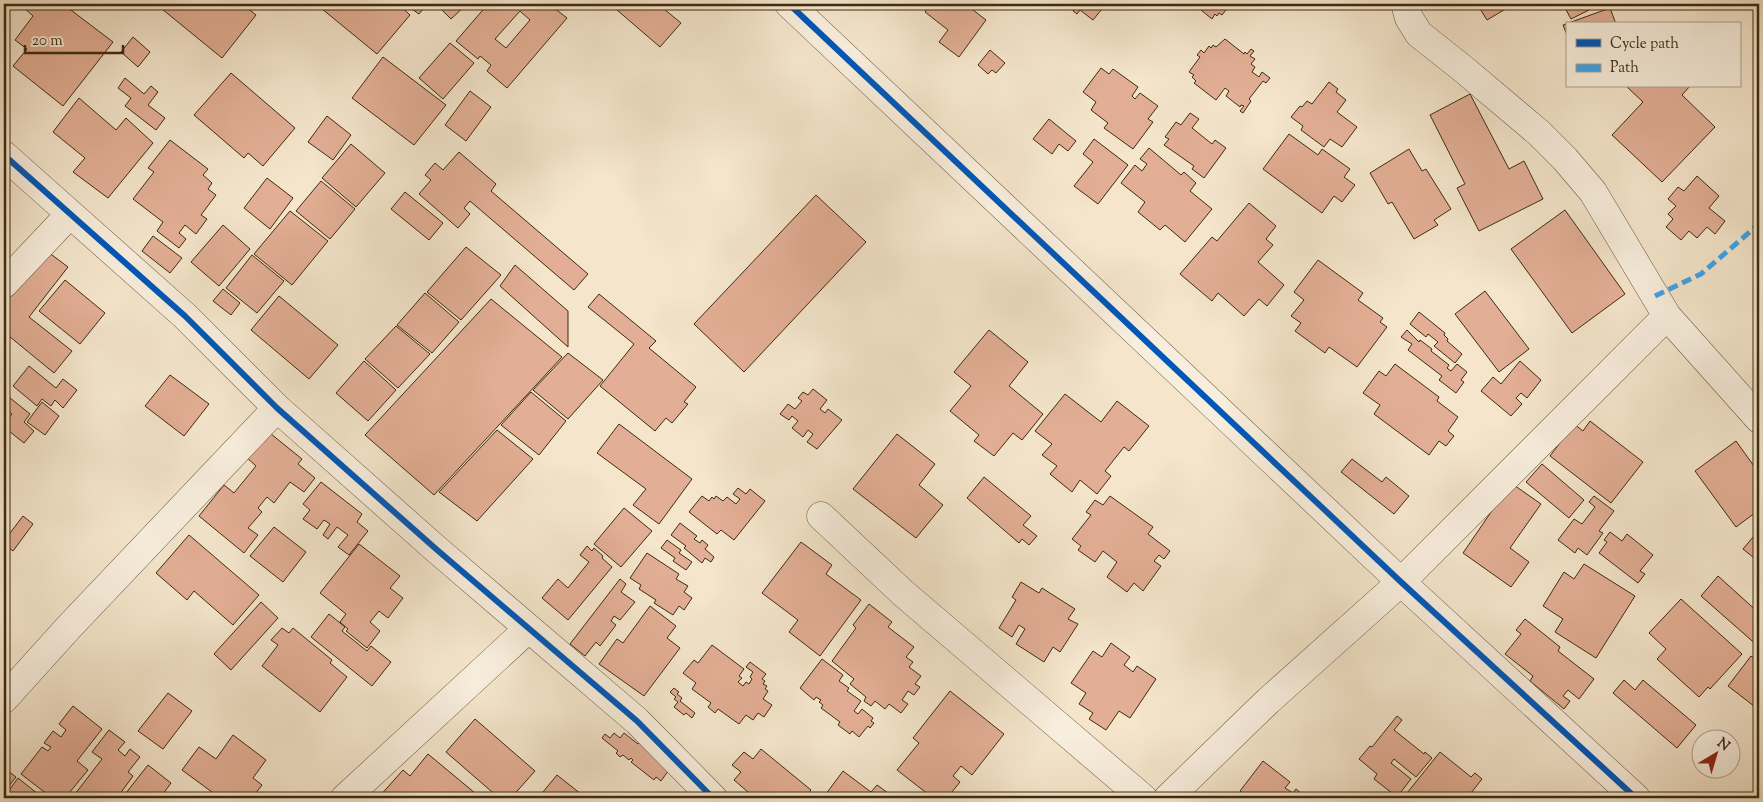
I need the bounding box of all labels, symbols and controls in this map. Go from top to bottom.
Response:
scale bar [25,22,122,54]
legend [1566,22,1740,88]
text: 20 m [32,31,63,52]
text: Cycle path [1610,34,1679,55]
text: Path [1610,58,1639,79]
north arrow [1690,730,1740,780]
text: N [1712,734,1733,757]

